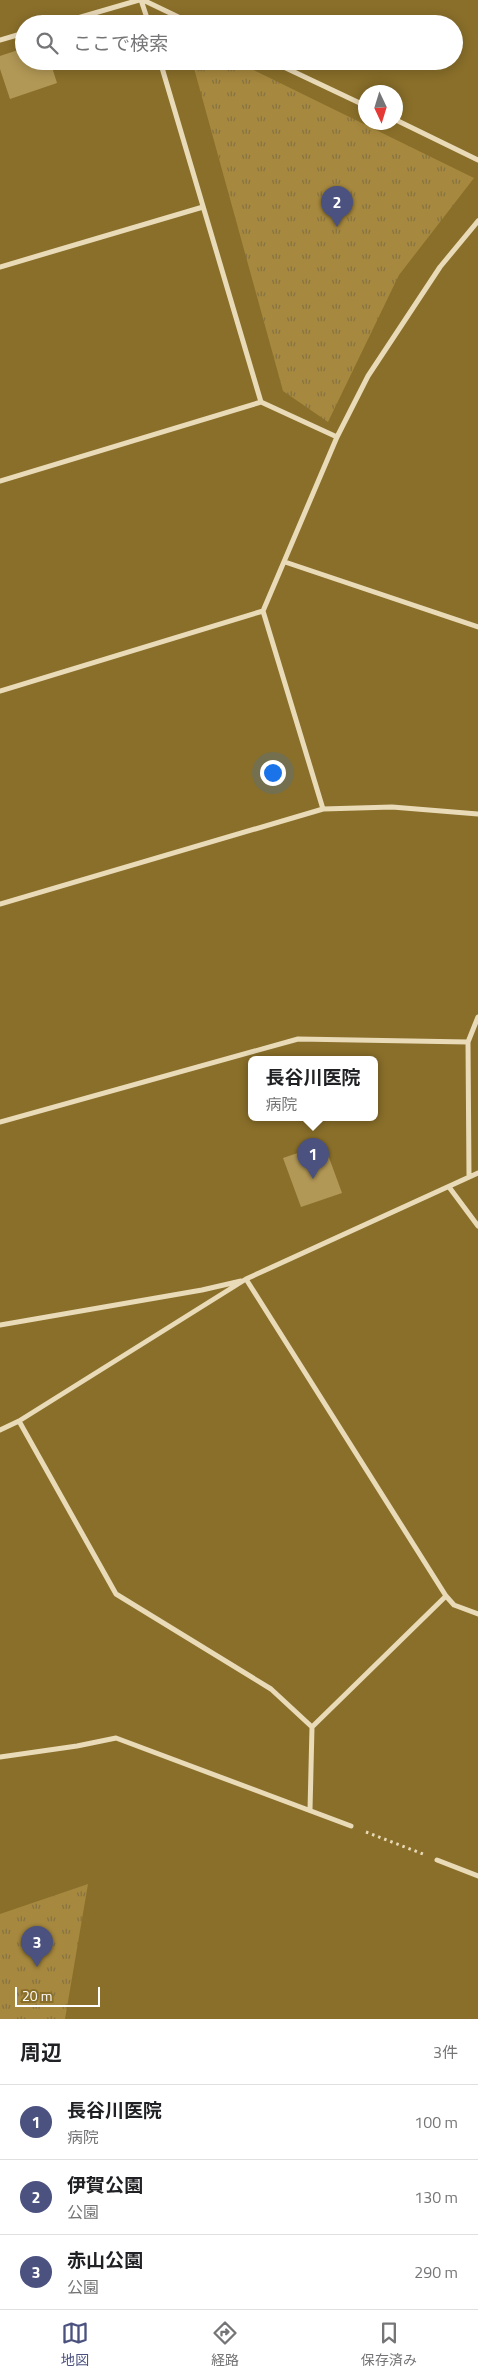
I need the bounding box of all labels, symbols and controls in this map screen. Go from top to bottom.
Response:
search box [15,15,463,70]
text: ここで検索 [73,28,168,57]
icon: search [33,29,61,57]
north arrow [358,85,403,130]
pin: 2 [321,186,353,227]
your location [260,760,286,786]
popup [248,1056,378,1121]
text: 長谷川医院 [265,1062,361,1091]
text: 病院 [265,1092,298,1116]
pin: 1 [297,1138,329,1179]
pin: 3 [21,1926,53,1967]
scale bar [15,1984,100,2007]
text: 20 m [22,1985,52,2006]
text: 周辺 [20,2036,62,2068]
text: 3件 [433,2040,458,2064]
text: 長谷川医院 [67,2095,162,2124]
text: 1 [32,2110,40,2134]
text: 100 m [414,2110,458,2134]
text: 病院 [67,2125,99,2149]
text: 伊賀公園 [67,2170,143,2199]
text: 2 [32,2185,40,2209]
text: 130 m [414,2185,458,2209]
text: 公園 [67,2200,99,2224]
text: 赤山公園 [67,2245,143,2274]
text: 3 [32,2260,40,2284]
text: 290 m [414,2260,458,2284]
text: 公園 [67,2275,99,2299]
tab: 地図 [61,2319,89,2370]
tab: 経路 [211,2319,239,2370]
tab: 保存済み [361,2319,417,2370]

